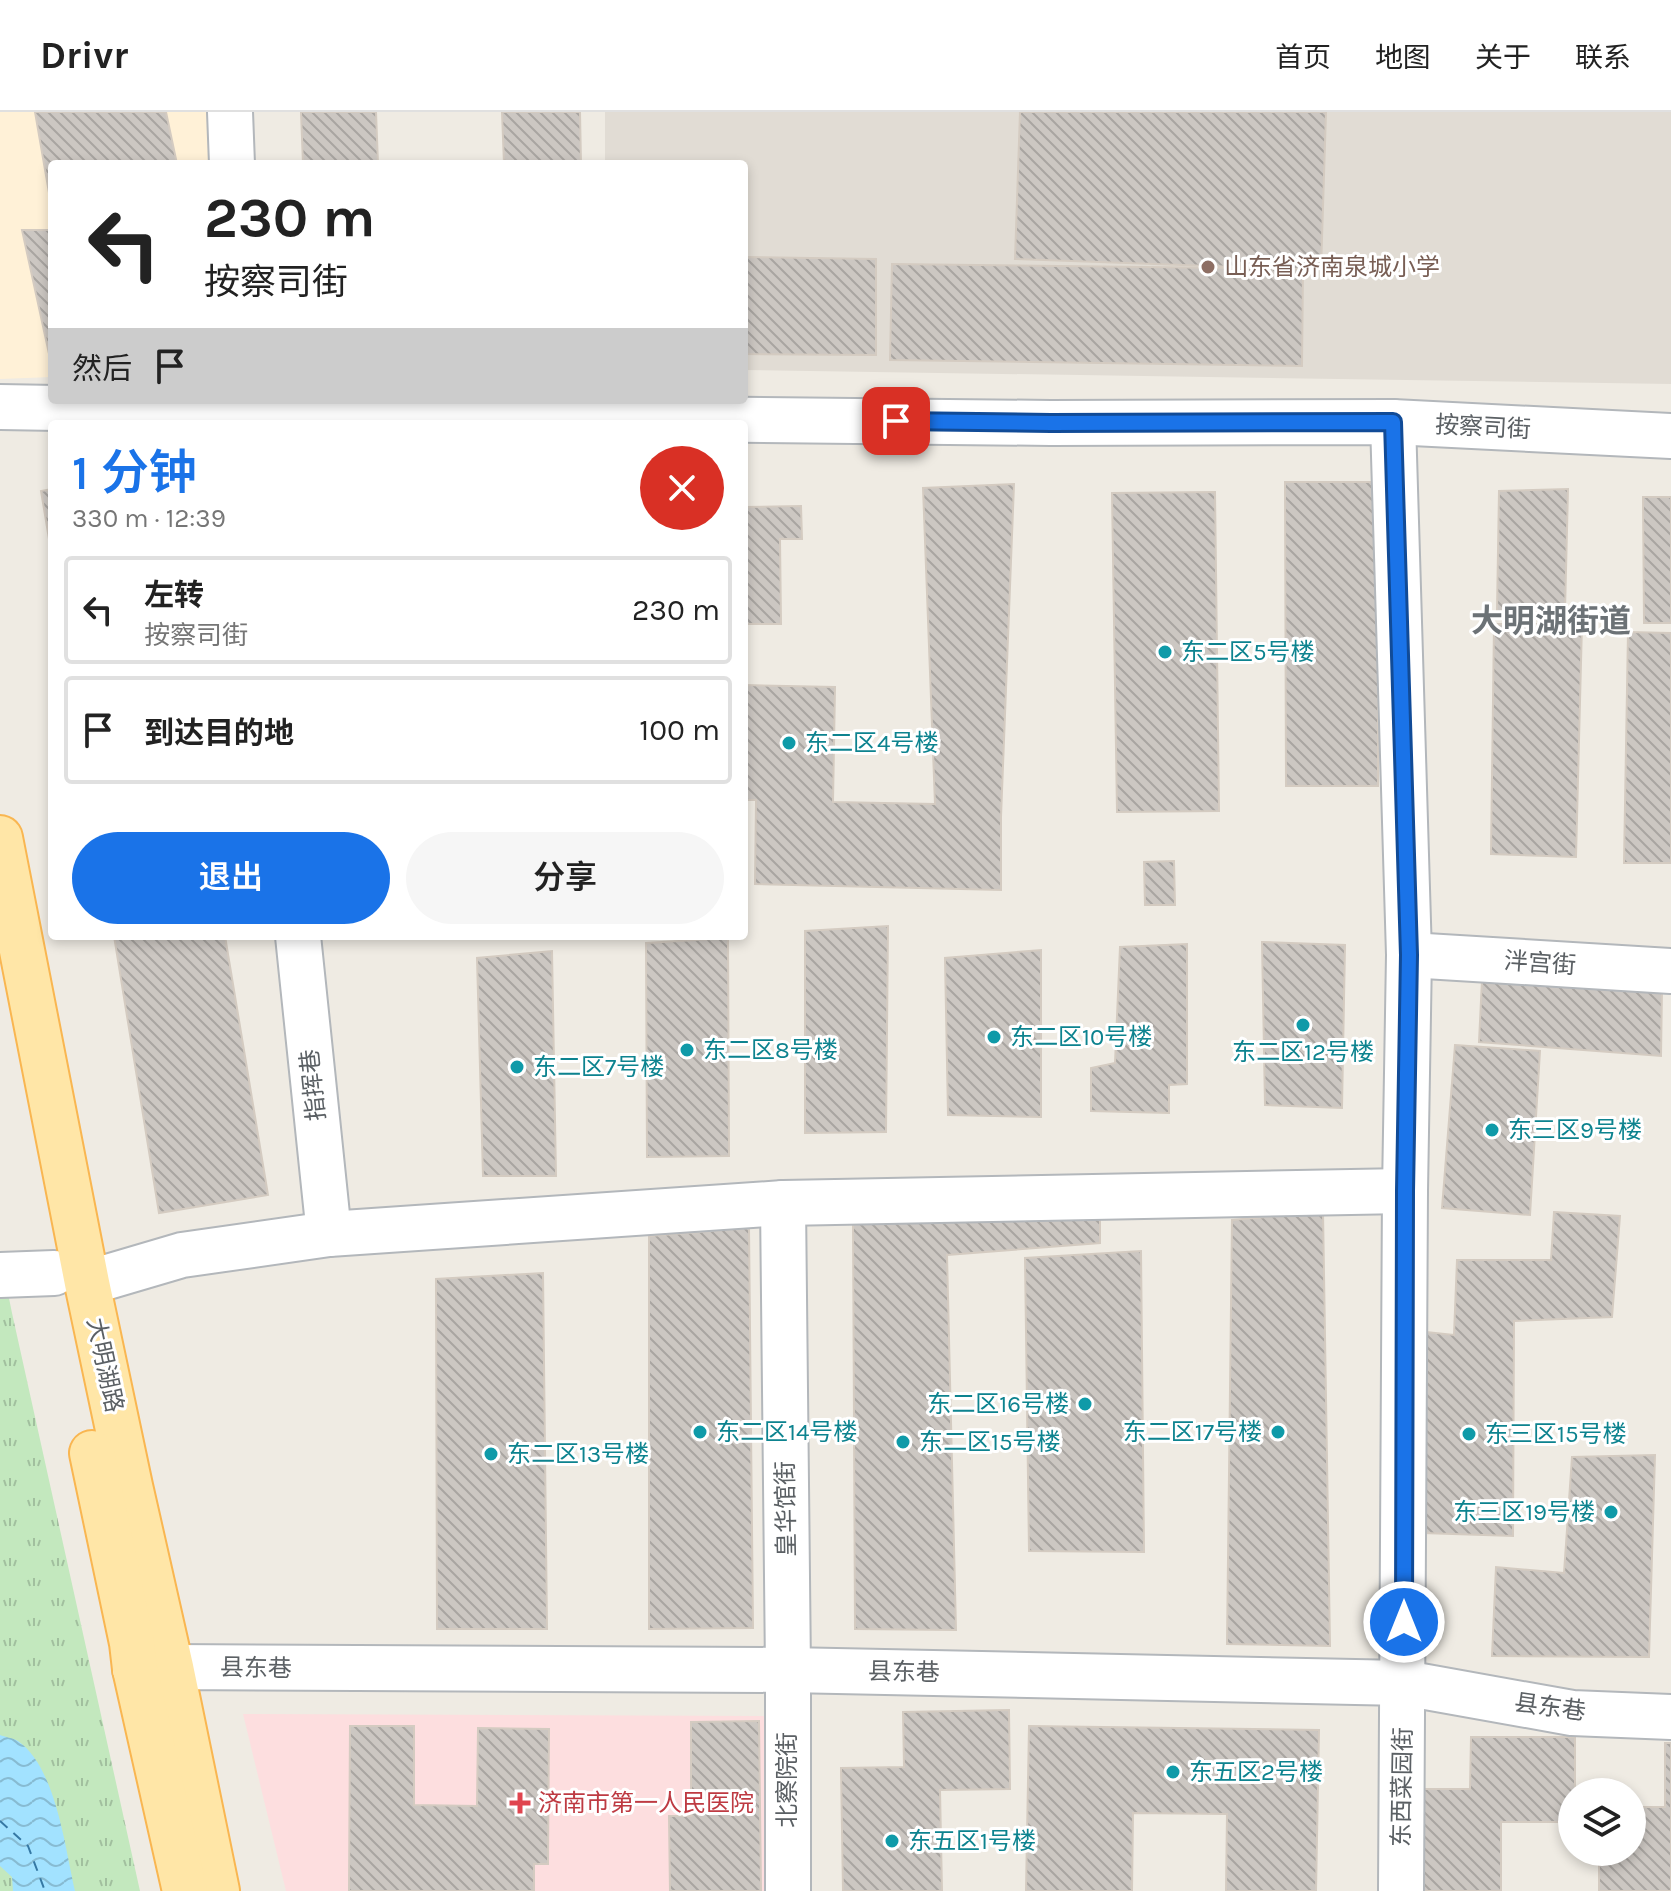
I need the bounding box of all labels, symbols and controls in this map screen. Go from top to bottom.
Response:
text: Drivr [40,33,128,78]
text: 首页 [1275,41,1331,74]
text: 地图 [1375,41,1431,74]
text: 关于 [1475,41,1531,74]
text: 联系 [1575,41,1631,74]
text: 230 m [204,185,375,250]
icon: left [72,192,176,296]
place label: 山东省济南泉城小学 [1224,253,1440,281]
marker: 山东省济南泉城小学 [1199,258,1217,276]
text: 按察司街 [204,261,348,303]
icon: arrive [148,344,192,388]
text: 然后 [72,351,132,387]
pin [862,387,930,455]
icon: arrive [874,399,918,443]
street label: 按察司街 [1434,411,1532,443]
text: 1 分钟 [72,445,197,501]
button: close [640,446,724,530]
text: 330 m · 12:39 [72,503,226,534]
text: 左转 [144,577,204,613]
icon: left [76,588,120,632]
text: 230 m [632,592,720,628]
district label: 大明湖街道 [1471,603,1631,640]
text: 按察司街 [144,620,248,651]
place label: 东二区5号楼 [1181,638,1315,666]
marker: 东二区5号楼 [1156,643,1174,661]
icon: arrive [76,708,120,752]
text: 100 m [639,712,720,748]
text: 到达目的地 [144,715,294,751]
place label: 东二区4号楼 [805,729,938,757]
marker: 东二区4号楼 [780,734,798,752]
button: 退出 [72,832,390,924]
button: 分享 [406,832,724,924]
street label: 泮宫街 [1503,947,1577,979]
marker: 东二区12号楼 [1294,1016,1312,1034]
place label: 东二区10号楼 [1010,1023,1152,1051]
marker: 东二区10号楼 [985,1028,1003,1046]
place label: 东二区8号楼 [703,1036,838,1064]
place label: 东二区12号楼 [1232,1038,1374,1066]
marker: 东二区8号楼 [678,1041,696,1059]
street label: 指挥巷 [295,1048,331,1122]
place label: 东二区7号楼 [533,1053,664,1081]
marker: 东二区7号楼 [508,1058,526,1076]
place label: 东三区9号楼 [1508,1116,1642,1144]
marker: 东三区9号楼 [1483,1121,1501,1139]
street label: 大明湖路 [81,1315,129,1415]
place label: 东二区16号楼 [927,1390,1069,1418]
marker: 东二区16号楼 [1076,1395,1094,1413]
place label: 东二区14号楼 [716,1418,857,1446]
place label: 东二区17号楼 [1123,1418,1262,1446]
place label: 东三区15号楼 [1485,1420,1626,1448]
marker: 东二区14号楼 [691,1423,709,1441]
marker: 东二区17号楼 [1269,1423,1287,1441]
marker: 东三区15号楼 [1460,1425,1478,1443]
place label: 东二区15号楼 [919,1428,1060,1456]
marker: 东二区15号楼 [894,1433,912,1451]
place label: 东二区13号楼 [507,1440,649,1468]
marker: 东二区13号楼 [482,1445,500,1463]
street label: 皇华馆街 [771,1461,801,1557]
place label: 东三区19号楼 [1453,1498,1595,1526]
marker: 东三区19号楼 [1602,1503,1620,1521]
position arrow [1362,1580,1446,1664]
street label: 县东巷 [220,1653,292,1683]
street label: 县东巷 [868,1657,940,1687]
street label: 县东巷 [1512,1688,1588,1726]
street label: 东西菜园街 [1387,1727,1417,1847]
street label: 北察院街 [773,1732,801,1828]
place label: 东五区2号楼 [1189,1758,1323,1786]
marker: 东五区2号楼 [1164,1763,1182,1781]
map controls [1558,1778,1646,1866]
button: layers [1558,1778,1646,1866]
place label: 济南市第一人民医院 [538,1789,754,1817]
marker: 济南市第一人民医院 [509,1792,531,1814]
place label: 东五区1号楼 [908,1827,1036,1855]
marker: 东五区1号楼 [883,1832,901,1850]

